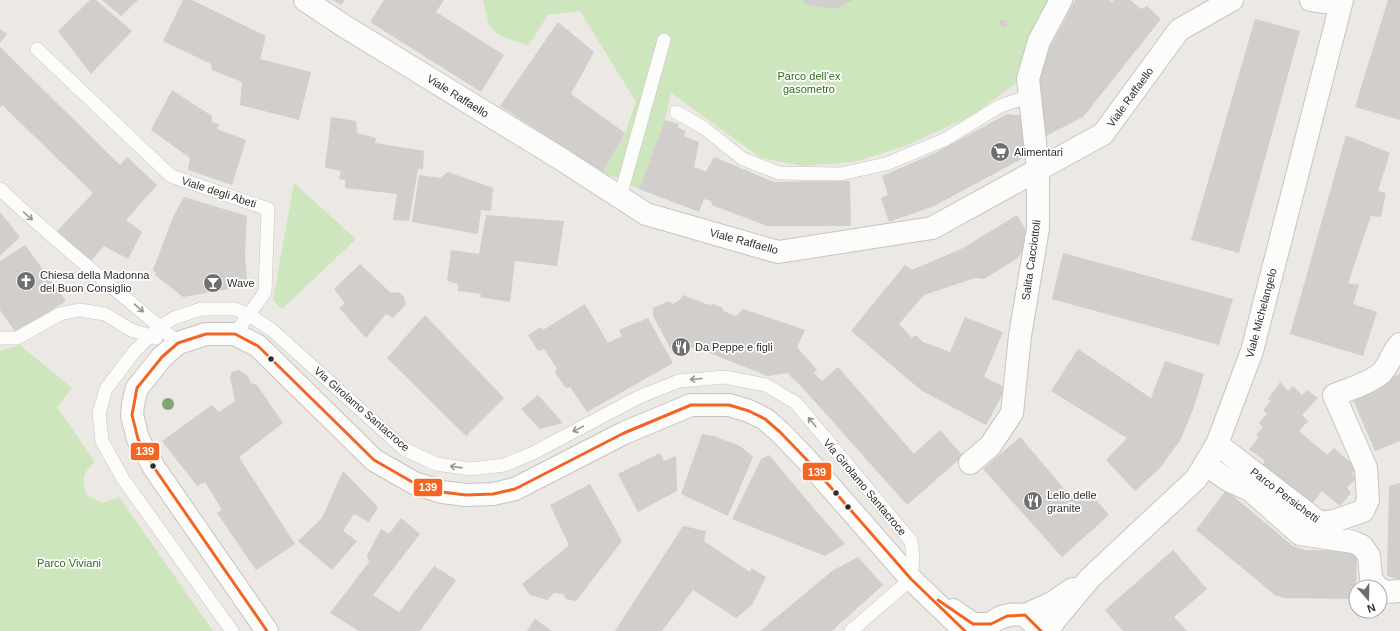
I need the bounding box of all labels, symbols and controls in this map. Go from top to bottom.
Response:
street label: Viale Raffaello [1104,65,1156,129]
park label: Parco dell’ex gasometro [778,70,841,95]
street label: Viale Raffaello [425,72,491,120]
supermarket icon: Alimentari [989,141,1011,163]
place label: Alimentari [1014,146,1063,158]
street label: Viale degli Abeti [180,174,258,210]
one-way arrow [23,211,33,220]
street label: Salita Cacciottoli [1019,219,1043,301]
street label: Viale Raffaello [708,226,780,256]
street label: Viale Michelangelo [1243,267,1279,359]
place label: Chiesa della Madonna del Buon Consiglio [40,269,150,294]
church icon: Chiesa della Madonna del Buon Consiglio [15,270,37,292]
bar icon: Wave [202,272,224,294]
place label: Wave [227,277,255,289]
one-way arrow [133,304,144,313]
restaurant icon: Da Peppe e figli [670,336,692,358]
place label: Da Peppe e figli [695,341,773,353]
unlabelled marker [266,354,276,364]
street label: Via Girolamo Santacroce [312,364,412,454]
one-way arrow [690,376,703,383]
one-way arrow [807,417,816,428]
one-way arrow [572,426,584,434]
street label: Via Girolamo Santacroce [821,436,909,538]
line badge: 139 [130,442,160,461]
text: 139 [136,445,154,457]
unlabelled marker [148,461,158,471]
line badge: 139 [802,462,832,481]
one-way arrow [450,463,463,471]
street label: Parco Persichetti [1248,465,1322,525]
text: 139 [808,466,826,478]
line badge: 139 [413,478,443,497]
text: 139 [419,481,437,493]
unlabelled marker [831,488,841,498]
place label: Lello delle granite [1047,489,1097,514]
restaurant icon: Lello delle granite [1022,490,1044,512]
unlabelled marker [843,502,853,512]
park label: Parco Viviani [37,557,101,569]
north arrow [1348,579,1388,619]
text: N [1366,601,1377,615]

